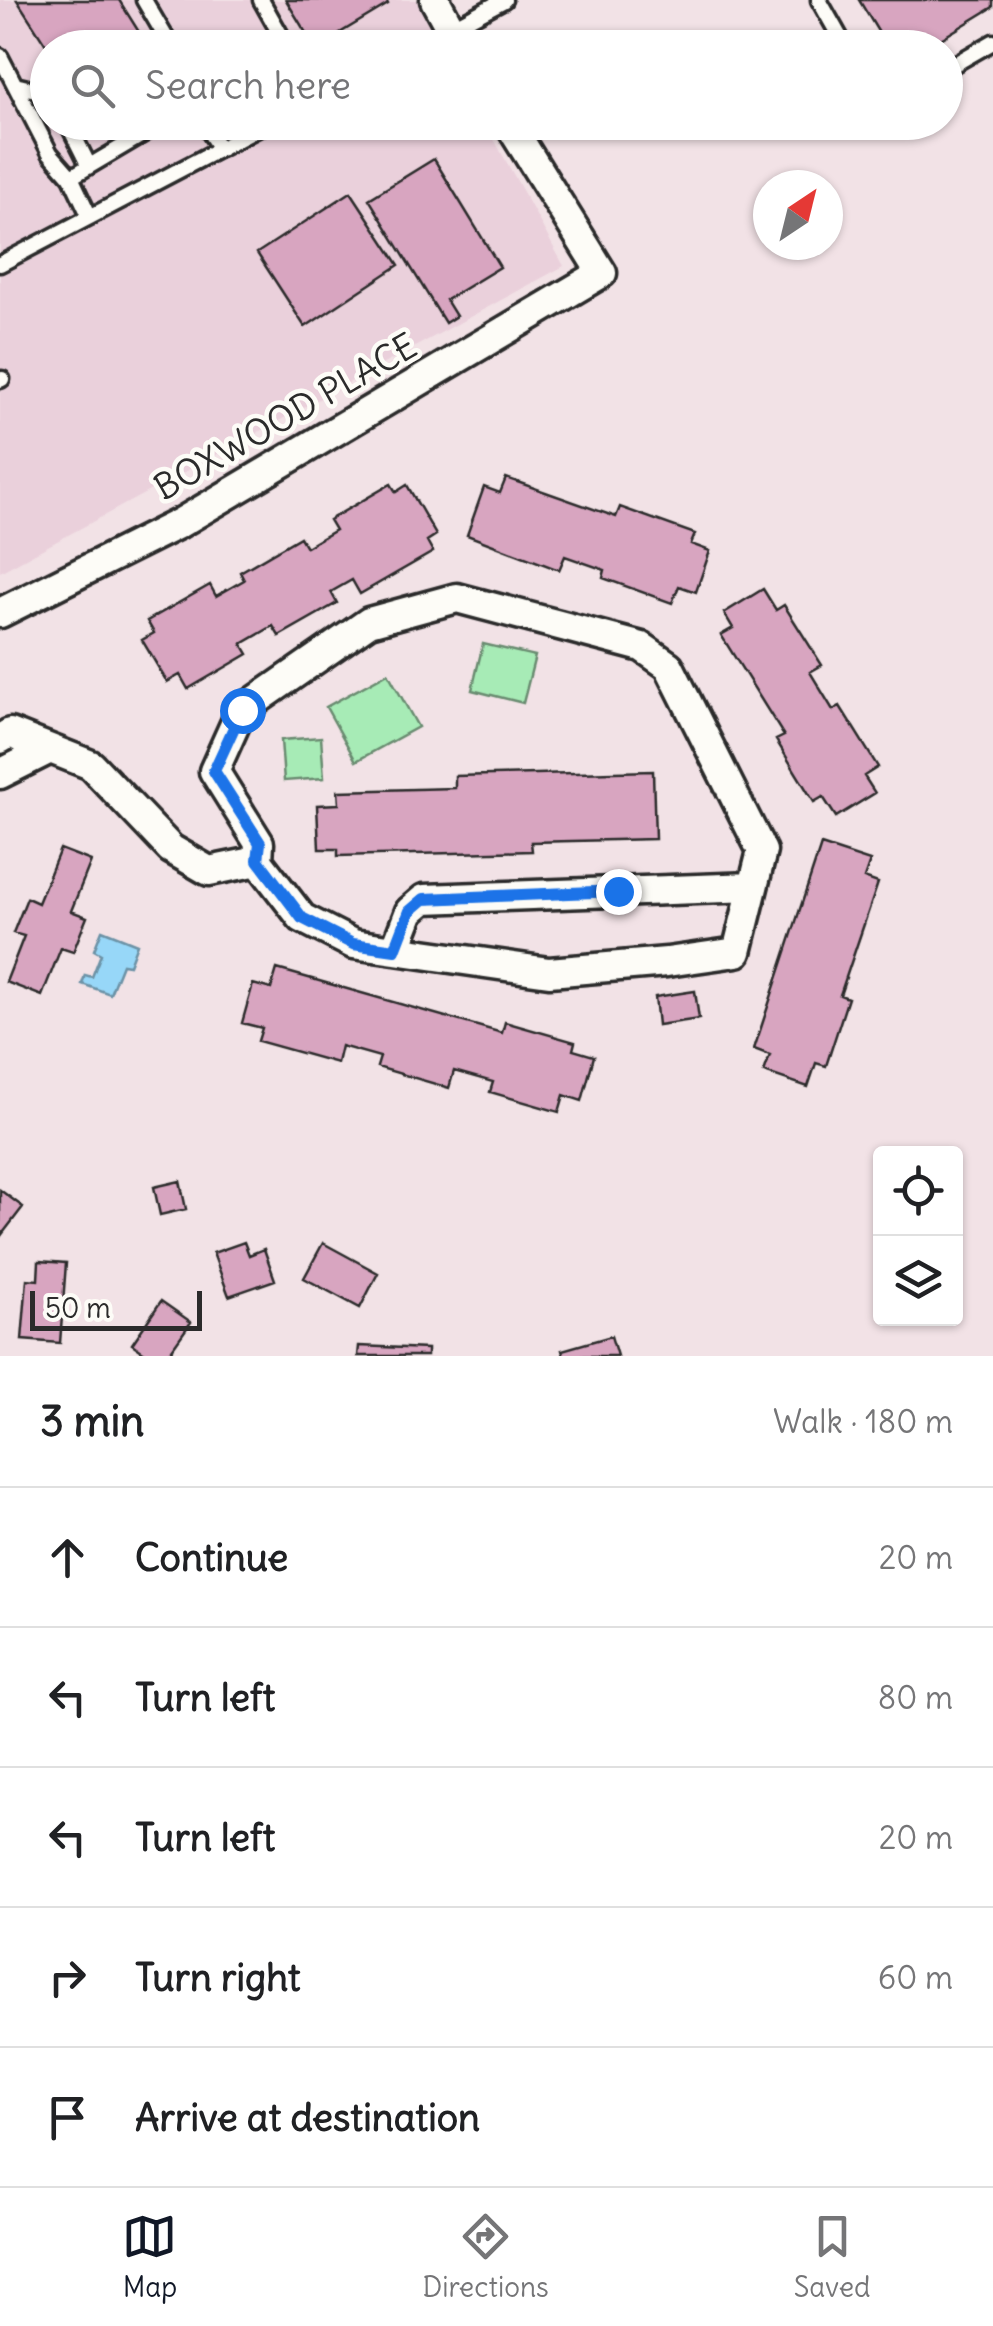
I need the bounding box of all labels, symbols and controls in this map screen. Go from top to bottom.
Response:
search box [30,30,963,140]
icon: search [65,58,120,113]
text: Search here [145,62,351,109]
north arrow [753,170,843,260]
street label: BOXWOOD PLACE [146,323,424,509]
route start [220,688,266,734]
route end [596,869,642,915]
map controls [873,1146,963,1326]
button: locate [873,1146,963,1236]
button: layers [873,1236,963,1326]
scale bar [30,1286,202,1330]
text: 50 m [45,1290,111,1326]
text: 3 min [40,1395,144,1447]
text: Walk · 180 m [773,1401,953,1442]
icon: ahead [40,1530,95,1585]
text: Continue [135,1534,288,1581]
text: 20 m [879,1537,953,1578]
icon: left [40,1670,95,1725]
text: Turn left [135,1674,275,1721]
text: 80 m [878,1677,953,1718]
icon: left [40,1810,95,1865]
text: Turn left [135,1814,275,1861]
text: 20 m [879,1817,953,1858]
icon: right [40,1950,95,2005]
text: Turn right [135,1954,301,2001]
text: 60 m [878,1957,953,1998]
icon: arrive [40,2090,95,2145]
text: Arrive at destination [135,2094,480,2141]
tab: Map [122,2209,177,2305]
tab: Directions [422,2209,549,2305]
tab: Saved [794,2209,871,2305]

